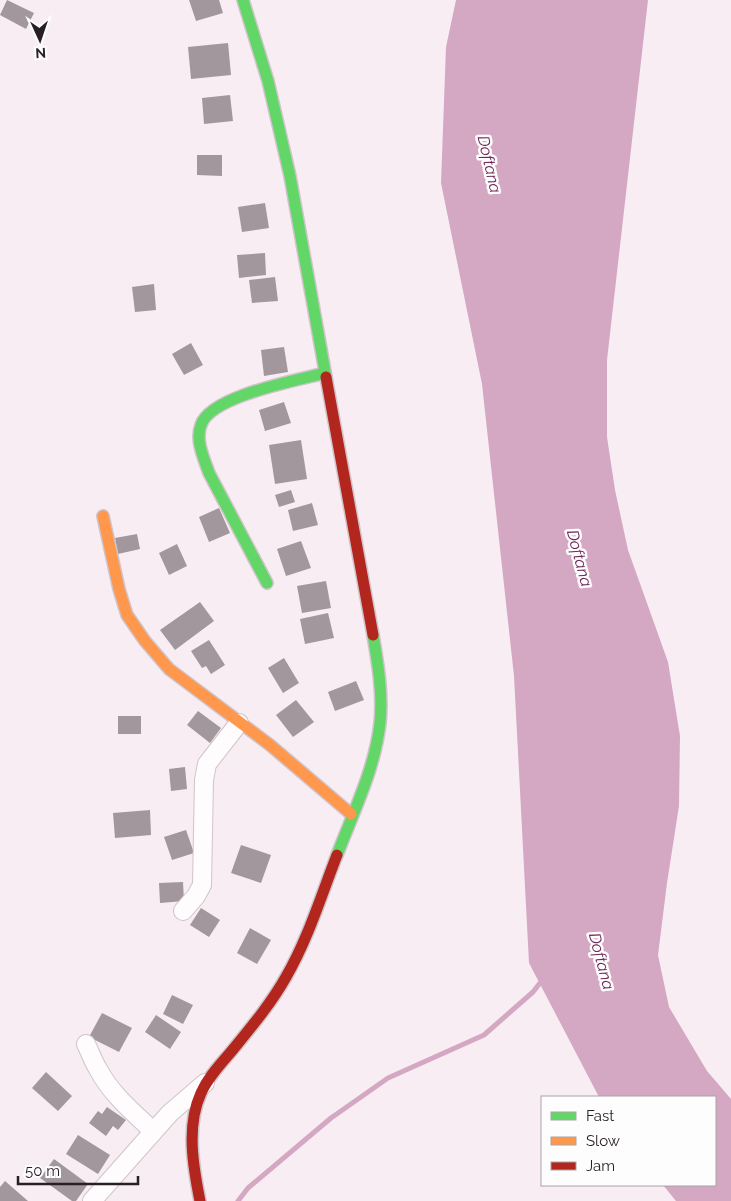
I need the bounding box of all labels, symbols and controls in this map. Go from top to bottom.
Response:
north arrow [15,15,65,65]
text: N [35,45,46,61]
water label: Doftana [474,134,505,195]
water label: Doftana [563,528,596,589]
water label: Doftana [585,931,618,992]
legend [541,1096,716,1186]
text: Fast [586,1107,614,1125]
text: Slow [586,1132,620,1150]
scale bar [18,1154,138,1186]
text: Jam [586,1157,615,1175]
text: 50 m [25,1162,60,1180]

